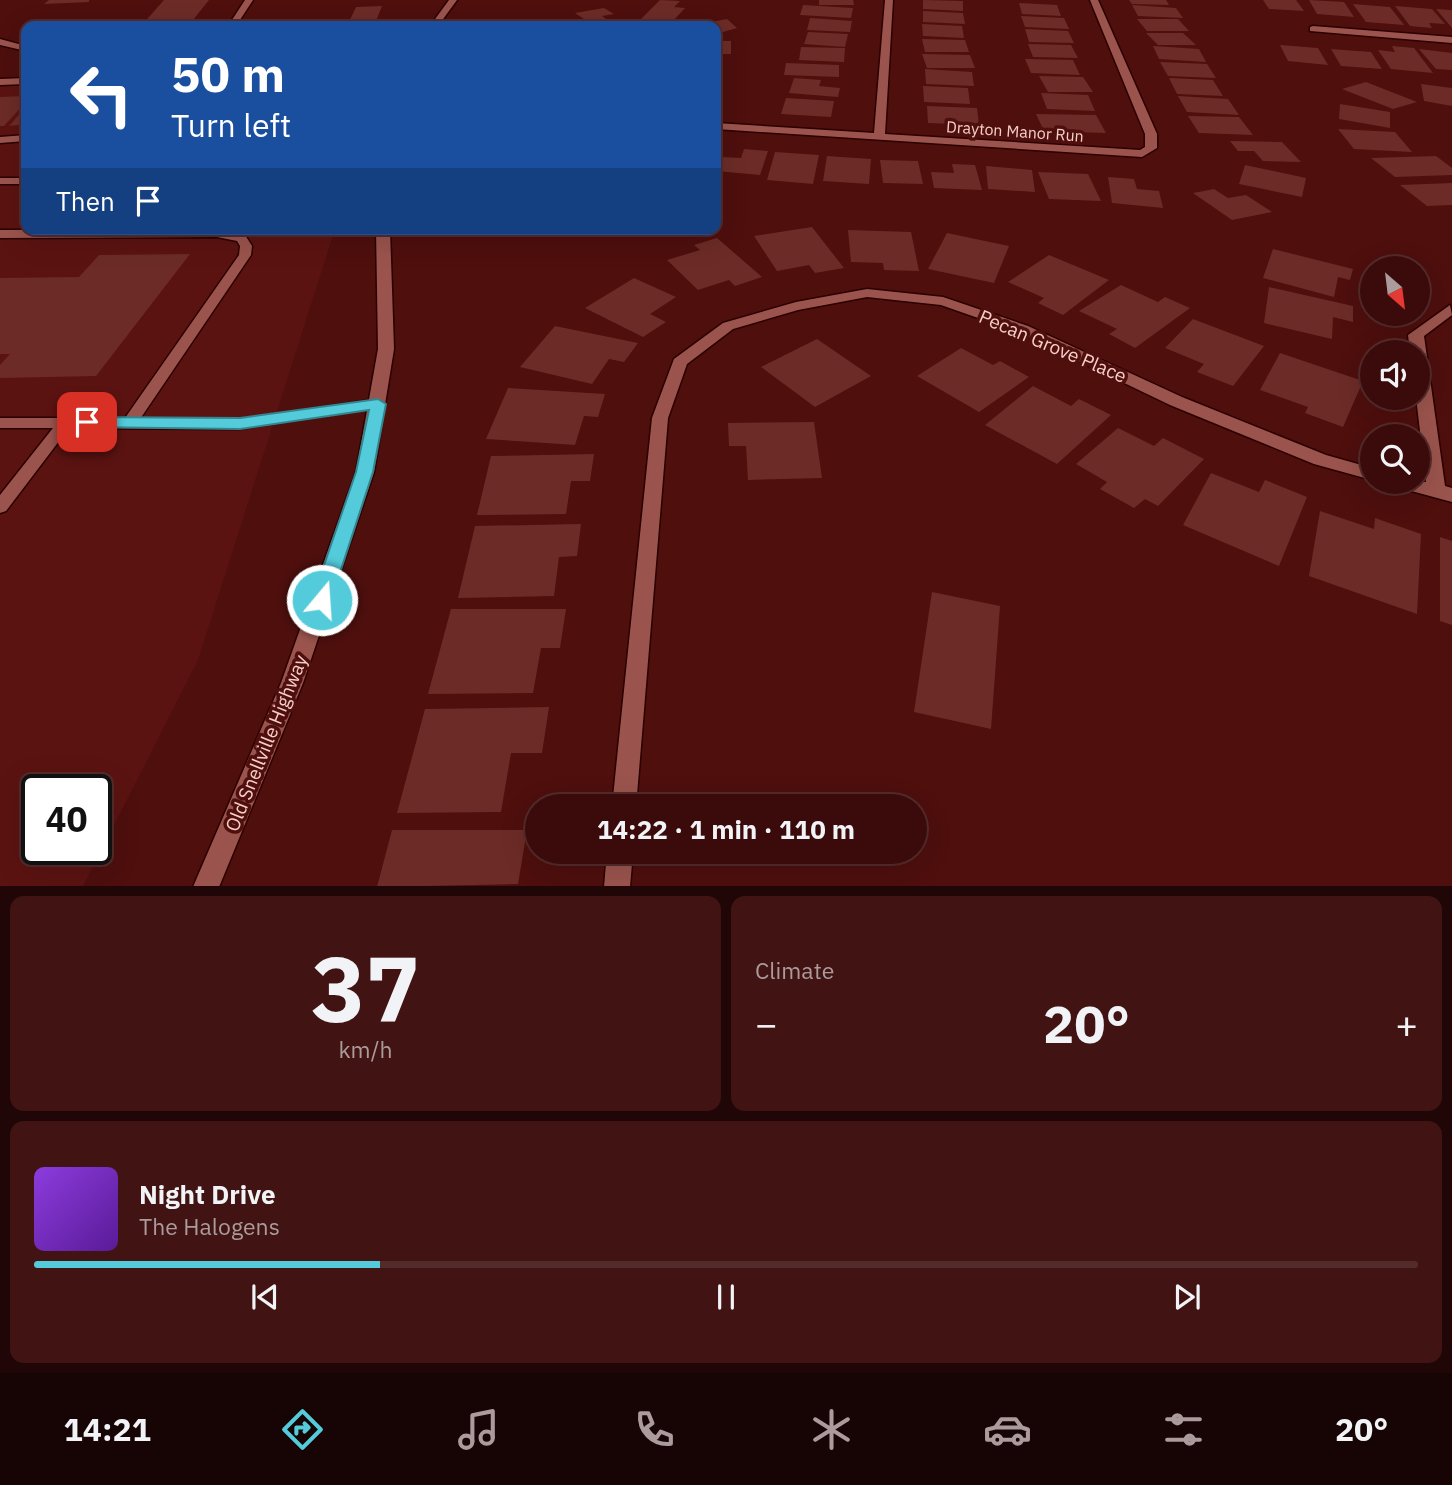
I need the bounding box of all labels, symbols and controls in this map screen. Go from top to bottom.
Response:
text: 50 m [171,42,285,105]
icon: left [56,49,147,140]
text: Turn left [171,104,291,146]
street label: Drayton Manor Run [945,116,1085,146]
icon: arrive [129,182,167,220]
text: Then [56,184,115,218]
north arrow [1360,256,1430,326]
map controls [1360,256,1430,494]
street label: Pecan Grove Place [976,304,1130,388]
button: sound [1360,340,1430,410]
pin [57,392,117,452]
icon: arrive [68,403,106,441]
button: search [1360,424,1430,494]
position arrow [285,563,359,637]
street label: Old Snellville Highway [220,651,313,835]
speed limit sign: 40 [21,774,112,865]
text: 14:22 · 1 min · 110 m [597,812,855,846]
text: 37 [311,929,420,1047]
text: Climate [755,955,834,985]
text: 20° [1043,990,1130,1057]
text: − [755,999,778,1048]
text: + [1395,999,1418,1048]
text: km/h [338,1034,393,1064]
text: Night Drive [139,1177,276,1211]
text: The Halogens [139,1211,280,1241]
icon: previous [246,1278,284,1316]
icon: pause [707,1278,745,1316]
icon: next [1168,1278,1206,1316]
icon: directions [278,1405,327,1454]
icon: music [454,1405,503,1454]
icon: phone [630,1405,679,1454]
icon: climate [807,1405,856,1454]
icon: car [983,1405,1032,1454]
icon: filters [1159,1405,1208,1454]
text: 14:21 [64,1408,151,1450]
text: 20° [1335,1408,1388,1450]

